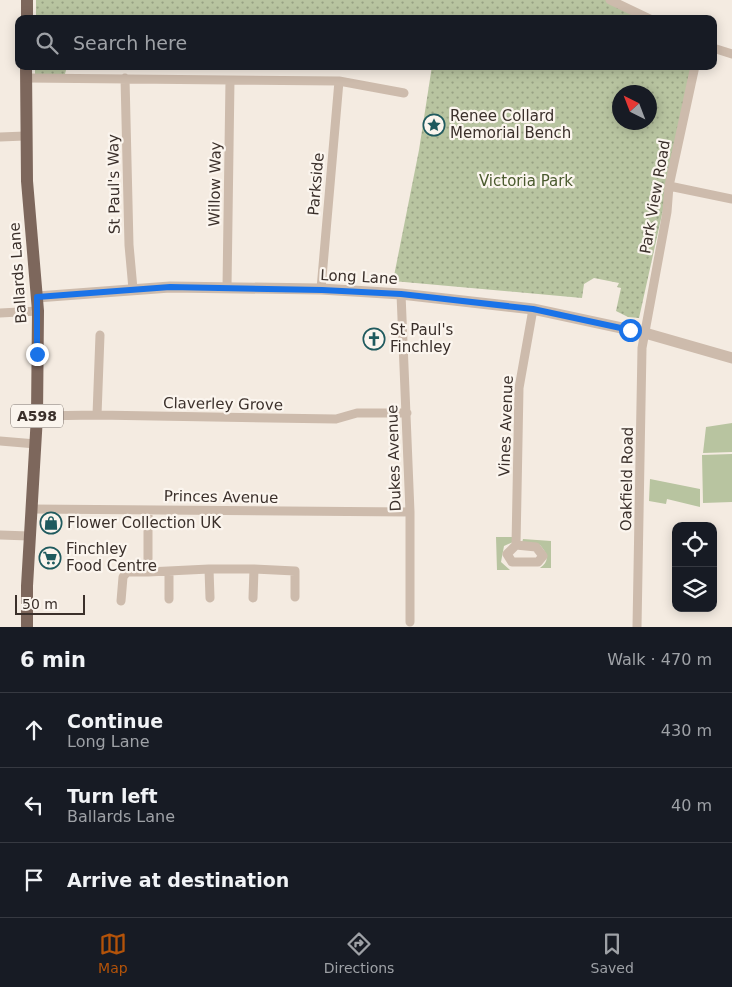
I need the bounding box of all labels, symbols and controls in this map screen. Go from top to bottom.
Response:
search box [15,15,717,70]
icon: search [33,29,61,57]
text: Search here [73,32,187,54]
north arrow [612,85,657,130]
place label: Renee Collard Memorial Bench [450,107,571,142]
place icon: Renee Collard Memorial Bench [422,113,446,137]
street label: St Paul's Way [104,134,124,234]
street label: Park View Road [636,139,674,255]
street label: Willow Way [205,141,225,227]
street label: Parkside [304,152,328,216]
park label: Victoria Park [479,172,573,190]
street label: Ballards Lane [5,222,31,324]
street label: Long Lane [320,266,398,288]
route start [619,319,642,342]
place label: St Paul's Finchley [390,321,454,356]
church icon: St Paul's Finchley [362,327,386,351]
route end [26,343,49,366]
street label: Vines Avenue [495,375,517,477]
street label: Claverley Grove [163,394,283,414]
road number: A598 [11,404,63,428]
street label: Dukes Avenue [383,404,405,512]
street label: Oakfield Road [617,427,637,531]
street label: Princes Avenue [164,487,278,507]
shop icon: Flower Collection UK [39,511,63,535]
place label: Flower Collection UK [67,514,222,532]
map controls [672,522,717,612]
button: locate [672,522,717,567]
place label: Finchley Food Centre [66,540,157,575]
supermarket icon: Finchley Food Centre [38,546,62,570]
button: layers [672,567,717,612]
scale bar [15,592,85,615]
text: 50 m [22,596,58,612]
text: 6 min [20,648,86,672]
text: Walk · 470 m [607,650,712,669]
text: Continue [67,710,163,732]
icon: ahead [20,716,48,744]
text: 430 m [661,721,712,740]
text: Long Lane [67,732,150,751]
text: Turn left [67,785,158,807]
icon: left [20,791,48,819]
text: 40 m [671,796,712,815]
text: Ballards Lane [67,807,175,826]
icon: arrive [20,866,48,894]
text: Arrive at destination [67,869,289,891]
tab: Map [98,930,128,976]
tab: Directions [324,930,394,976]
tab: Saved [591,930,634,976]

